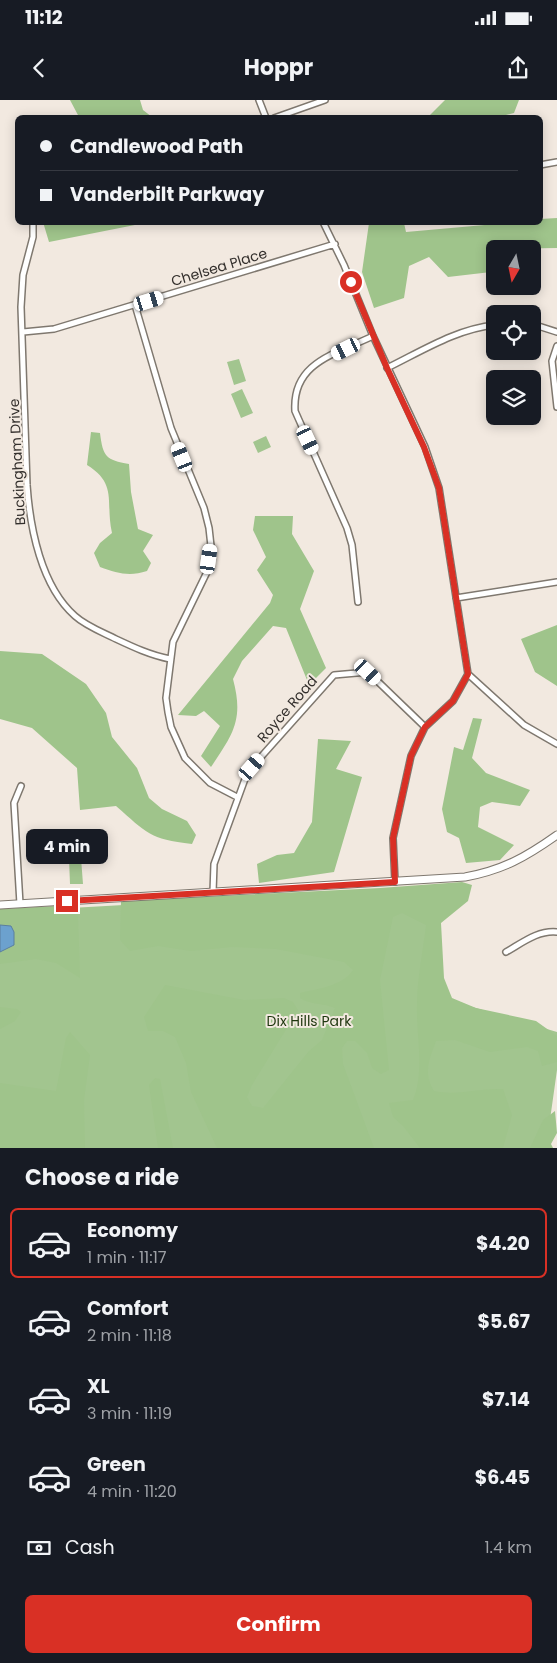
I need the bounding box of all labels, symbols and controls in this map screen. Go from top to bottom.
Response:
text: 11:12 [25,4,63,31]
text: Hoppr [244,52,313,83]
icon: back [25,54,53,82]
icon: share [504,54,532,82]
text: Candlewood Path [70,133,243,160]
text: Vanderbilt Parkway [70,181,264,208]
north arrow [486,240,541,295]
map controls [486,240,541,425]
street label: Chelsea Place [169,243,270,291]
route start [340,271,362,293]
car [132,289,165,313]
button: locate [486,305,541,360]
car [329,336,362,362]
button: layers [486,370,541,425]
street label: Buckingham Drive [4,398,30,526]
car [294,423,321,457]
car [169,440,194,474]
car [199,543,218,575]
car [351,656,384,688]
street label: Royce Road [252,671,322,747]
car [236,751,267,783]
callout: 4 min [26,828,108,864]
text: 4 min [44,835,90,858]
route end [56,890,78,912]
park label: Dix Hills Park [267,1011,352,1031]
text: Choose a ride [25,1162,179,1193]
text: Economy [87,1217,178,1244]
icon: car [27,1221,72,1266]
text: $4.20 [476,1230,530,1257]
text: 1 min · 11:17 [87,1246,167,1269]
text: Comfort [87,1295,169,1322]
icon: car [27,1299,72,1344]
text: $5.67 [478,1308,530,1335]
text: 2 min · 11:18 [87,1324,172,1347]
text: XL [87,1373,110,1400]
icon: car [27,1377,72,1422]
text: $7.14 [482,1386,530,1413]
text: 3 min · 11:19 [87,1402,172,1425]
text: Green [87,1451,146,1478]
icon: car [27,1455,72,1500]
text: $6.45 [475,1464,530,1491]
text: 4 min · 11:20 [87,1480,177,1503]
icon: cash [25,1534,53,1562]
text: Cash [65,1534,115,1561]
text: 1.4 km [484,1536,532,1559]
button: Confirm [25,1595,532,1653]

